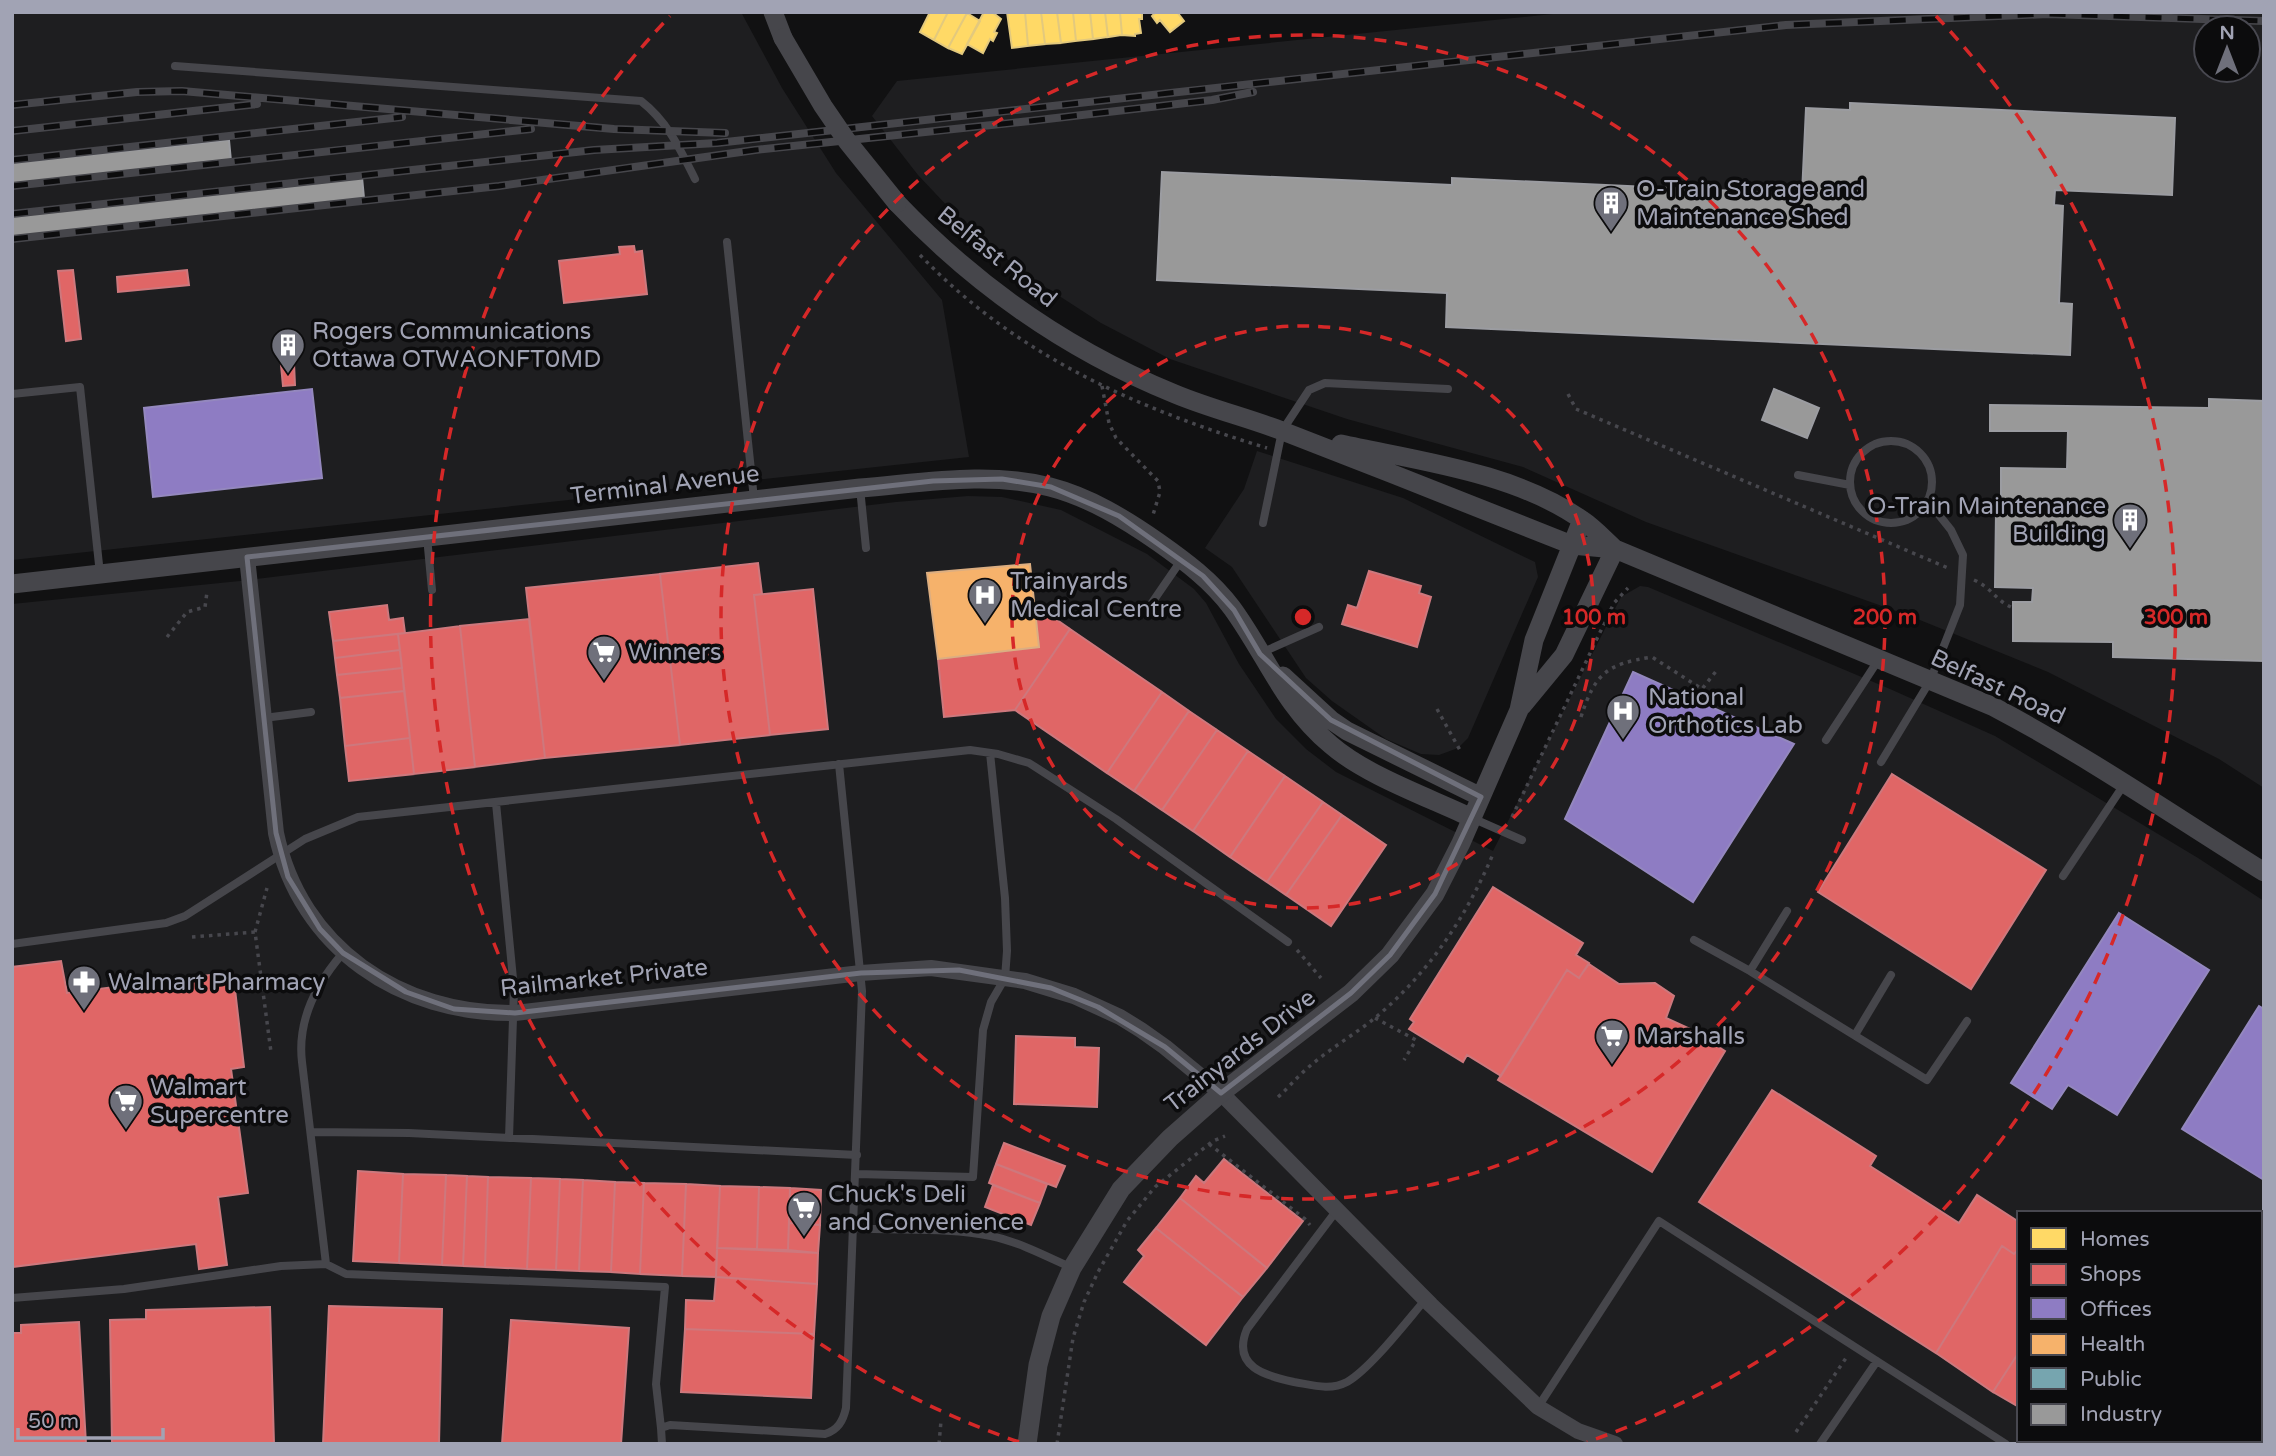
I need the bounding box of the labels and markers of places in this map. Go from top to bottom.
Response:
place label: O-Train Storage and Maintenance Shed [1636,175,1865,232]
building icon: O-Train Storage and Maintenance Shed [1592,184,1630,233]
place label: Rogers Communications Ottawa OTWAONFT0MD [312,317,601,374]
building icon: Rogers Communications Ottawa OTWAONFT0MD [269,326,307,375]
place label: O-Train Maintenance Building [1867,492,2106,549]
building icon: O-Train Maintenance Building [2111,501,2149,550]
place label: Trainyards Medical Centre [1010,567,1182,624]
hospital icon: Trainyards Medical Centre [966,576,1004,625]
centre of rings [1291,605,1315,629]
supermarket icon: Winners [585,633,623,682]
place label: Winners [628,638,722,667]
place label: National Orthotics Lab [1648,683,1803,740]
hospital icon: National Orthotics Lab [1604,692,1642,741]
pharmacy icon: Walmart Pharmacy [65,963,103,1012]
place label: Walmart Pharmacy [108,968,325,997]
supermarket icon: Marshalls [1593,1017,1631,1066]
place label: Marshalls [1636,1022,1745,1051]
place label: Walmart Supercentre [150,1073,289,1130]
supermarket icon: Walmart Supercentre [107,1082,145,1131]
place label: Chuck's Deli and Convenience [828,1180,1024,1237]
supermarket icon: Chuck's Deli and Convenience [785,1189,823,1238]

